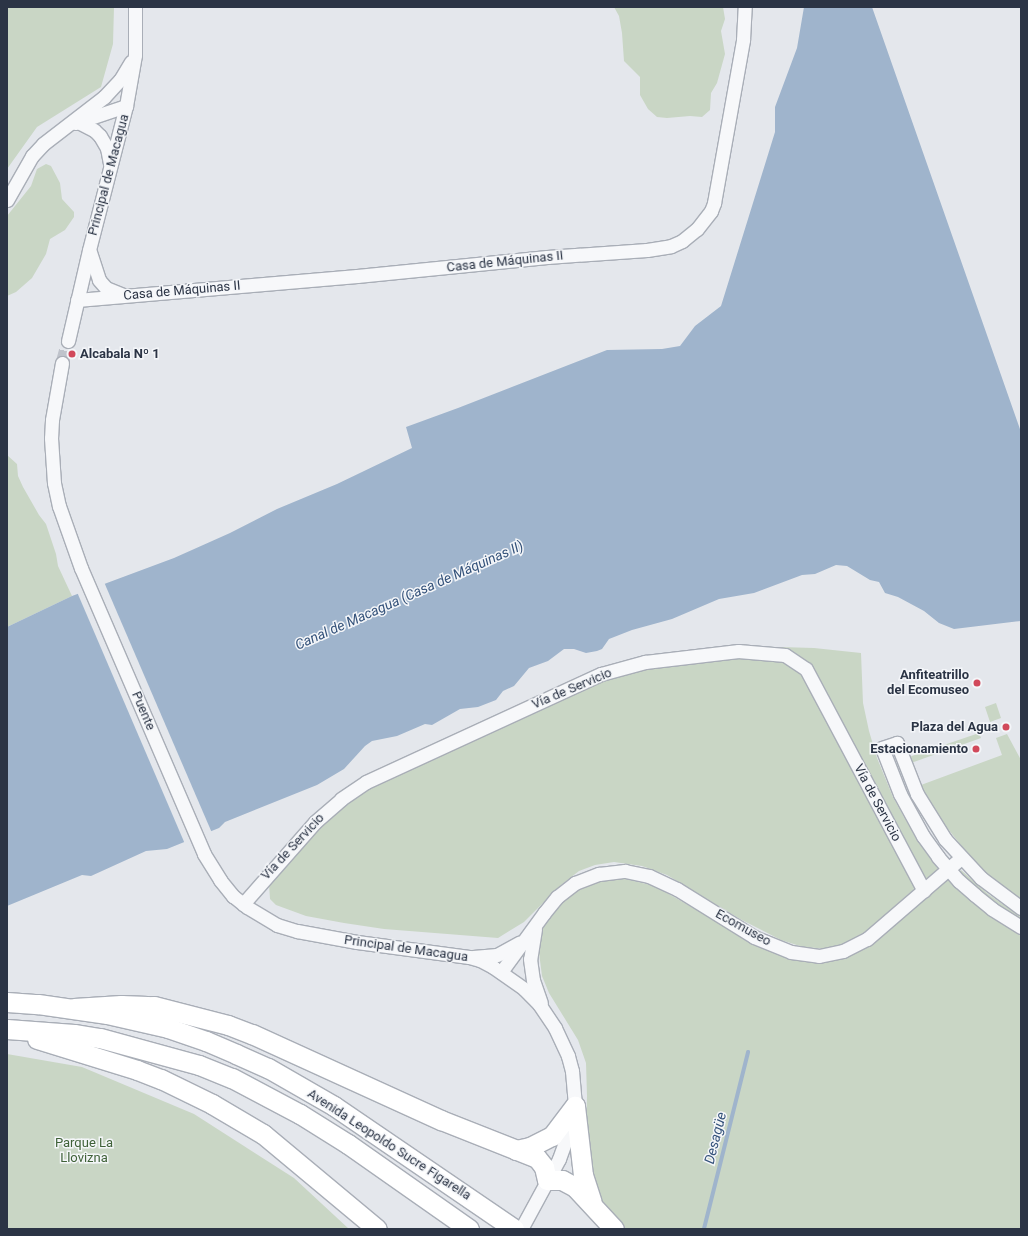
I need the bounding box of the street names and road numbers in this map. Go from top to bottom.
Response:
street label: Principal de Macagua [85,113,133,237]
street label: Casa de Máquinas II [446,248,564,276]
street label: Casa de Máquinas II [123,278,241,304]
street label: Vía de Servicio [530,665,614,713]
street label: Puente [128,689,158,733]
street label: Vía de Servicio [850,762,904,844]
street label: Vía de Servicio [258,811,328,883]
street label: Ecomuseo [713,906,773,950]
street label: Principal de Macagua [343,933,469,965]
street label: Avenida Leopoldo Sucre Figarella [304,1086,474,1204]

